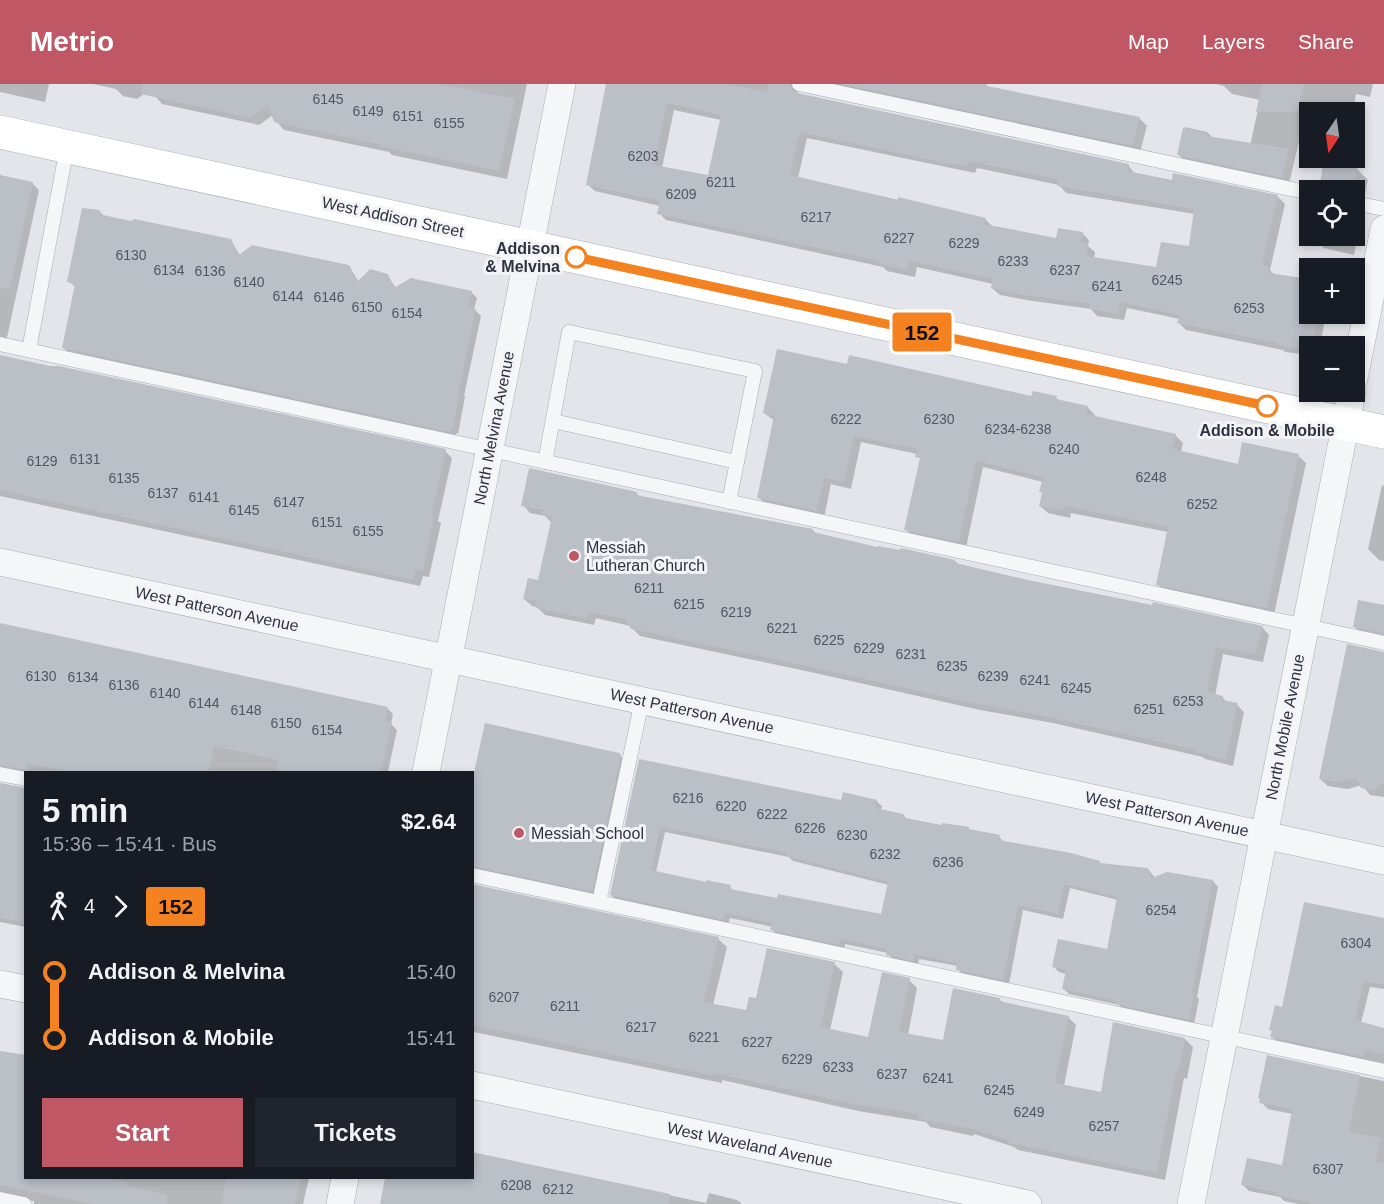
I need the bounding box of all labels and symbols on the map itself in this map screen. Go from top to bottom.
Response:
house number: 6145 [312,91,344,107]
north arrow [1299,102,1365,168]
house number: 6149 [352,103,384,119]
house number: 6151 [392,108,424,124]
house number: 6155 [433,115,465,131]
house number: 6203 [627,148,659,164]
house number: 6211 [706,174,736,190]
house number: 6209 [665,186,697,202]
street label: West Addison Street [320,194,466,240]
house number: 6217 [800,209,832,225]
house number: 6227 [883,230,915,246]
house number: 6229 [948,235,980,251]
place label: Addison & Melvina [485,240,560,275]
marker: Addison & Melvina [565,246,587,268]
house number: 6130 [115,247,147,263]
house number: 6233 [997,253,1029,269]
house number: 6134 [153,262,185,278]
house number: 6237 [1049,262,1081,278]
house number: 6136 [194,263,226,279]
house number: 6245 [1151,272,1183,288]
house number: 6140 [233,274,265,290]
house number: 6241 [1091,278,1123,294]
house number: 6144 [272,288,304,304]
house number: 6146 [313,289,345,305]
house number: 6150 [351,299,383,315]
house number: 6253 [1233,300,1265,316]
house number: 6154 [391,305,423,321]
line badge: 152 [888,312,956,352]
street label: North Melvina Avenue [471,350,517,506]
marker: Addison & Mobile [1256,395,1278,417]
house number: 6222 [830,411,862,427]
house number: 6230 [923,411,955,427]
house number: 6234-6238 [985,421,1052,437]
place label: Addison & Mobile [1199,422,1335,439]
house number: 6240 [1048,441,1080,457]
house number: 6131 [69,451,101,467]
house number: 6129 [26,453,58,469]
house number: 6248 [1135,469,1167,485]
house number: 6135 [108,470,140,486]
house number: 6137 [147,485,179,501]
house number: 6141 [188,489,220,505]
house number: 6147 [273,494,305,510]
house number: 6252 [1186,496,1218,512]
house number: 6145 [228,502,260,518]
house number: 6151 [311,514,343,530]
house number: 6155 [352,523,384,539]
place label: Messiah Lutheran Church [586,539,705,574]
marker: Messiah Lutheran Church [567,549,581,563]
house number: 6211 [634,580,664,596]
street label: West Patterson Avenue [134,583,300,635]
house number: 6215 [673,596,705,612]
house number: 6219 [720,604,752,620]
house number: 6221 [766,620,798,636]
house number: 6225 [813,632,845,648]
house number: 6229 [853,640,885,656]
house number: 6231 [895,646,927,662]
street label: North Mobile Avenue [1263,653,1308,801]
house number: 6235 [936,658,968,674]
house number: 6130 [25,668,57,684]
house number: 6239 [977,668,1009,684]
house number: 6134 [67,669,99,685]
house number: 6241 [1019,672,1051,688]
house number: 6136 [108,677,140,693]
house number: 6245 [1060,680,1092,696]
house number: 6140 [149,685,181,701]
street label: West Patterson Avenue [609,685,775,737]
house number: 6253 [1172,693,1204,709]
house number: 6144 [188,695,220,711]
house number: 6251 [1133,701,1165,717]
house number: 6148 [230,702,262,718]
house number: 6150 [270,715,302,731]
house number: 6154 [311,722,343,738]
street label: West Patterson Avenue [1084,788,1250,840]
house number: 6216 [672,790,704,806]
house number: 6220 [715,798,747,814]
house number: 6222 [756,806,788,822]
house number: 6226 [794,820,826,836]
place label: Messiah School [531,825,644,842]
marker: Messiah School [512,826,526,840]
house number: 6230 [836,827,868,843]
house number: 6232 [869,846,901,862]
house number: 6236 [932,854,964,870]
house number: 6254 [1145,902,1177,918]
house number: 6304 [1340,935,1372,951]
house number: 6207 [488,989,520,1005]
house number: 6211 [550,998,580,1014]
house number: 6217 [625,1019,657,1035]
house number: 6221 [688,1029,720,1045]
house number: 6227 [741,1034,773,1050]
house number: 6229 [781,1051,813,1067]
house number: 6233 [822,1059,854,1075]
house number: 6237 [876,1066,908,1082]
house number: 6241 [922,1070,954,1086]
house number: 6245 [983,1082,1015,1098]
house number: 6249 [1013,1104,1045,1120]
house number: 6257 [1088,1118,1120,1134]
street label: West Waveland Avenue [666,1119,834,1171]
house number: 6307 [1312,1161,1344,1177]
house number: 6208 [500,1177,532,1193]
house number: 6212 [542,1181,574,1197]

